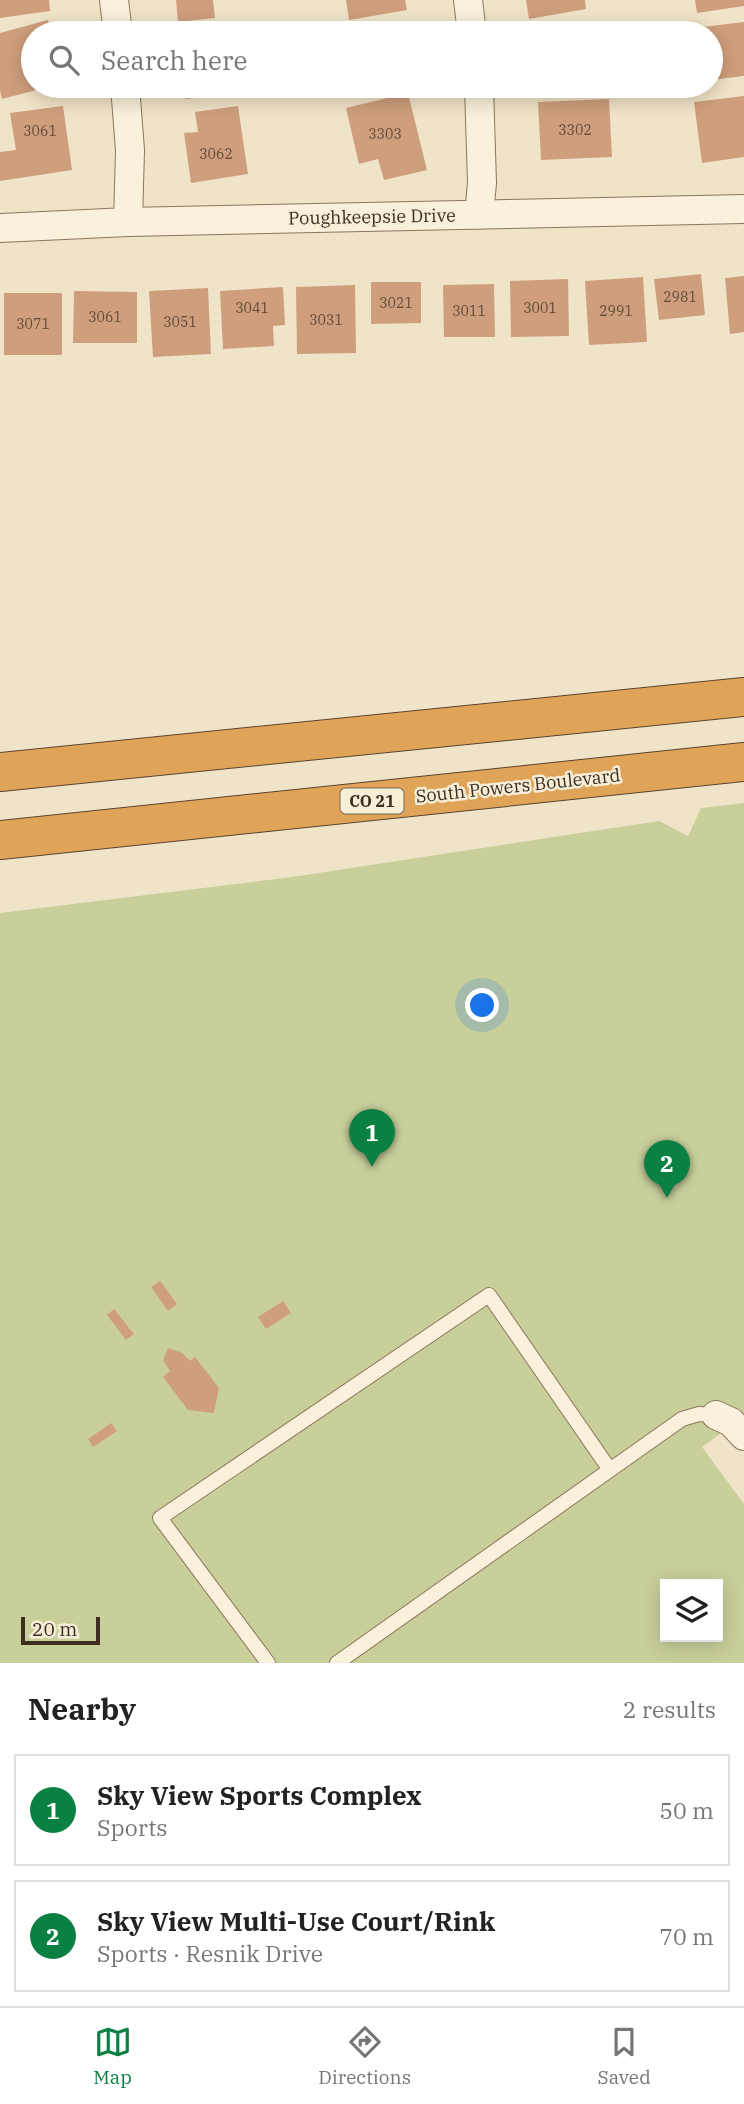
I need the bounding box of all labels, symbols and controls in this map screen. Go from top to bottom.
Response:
search box [21,21,723,98]
icon: search [45,41,83,79]
text: Search here [101,43,247,77]
house number: 3302 [558,121,592,139]
house number: 3061 [23,122,57,140]
house number: 3303 [368,125,402,143]
house number: 3062 [199,145,233,163]
street label: Poughkeepsie Drive [288,204,456,229]
house number: 2981 [663,288,697,306]
house number: 3021 [379,294,413,312]
house number: 3041 [235,299,269,317]
house number: 3001 [523,299,557,317]
house number: 3011 [452,302,486,320]
house number: 2991 [599,302,633,320]
house number: 3061 [88,308,122,326]
house number: 3031 [309,311,343,329]
house number: 3051 [163,313,197,331]
house number: 3071 [16,315,50,333]
street label: South Powers Boulevard [415,763,621,808]
road number: CO 21 [340,788,404,814]
your location [465,988,499,1022]
pin: 1 [349,1109,395,1167]
pin: 2 [644,1140,690,1198]
map controls [660,1579,723,1642]
button: layers [660,1579,723,1642]
scale bar [21,1614,100,1646]
text: 20 m [32,1617,77,1641]
text: Nearby [28,1689,136,1728]
text: 2 results [623,1694,716,1724]
text: Sky View Sports Complex [97,1778,422,1812]
text: 1 [46,1795,60,1825]
text: 50 m [659,1795,714,1825]
text: Sports [97,1812,167,1842]
text: Sky View Multi-Use Court/Rink [97,1904,495,1938]
text: 2 [46,1921,60,1951]
text: 70 m [659,1921,714,1951]
text: Sports · Resnik Drive [97,1938,323,1968]
tab: Map [93,2023,132,2089]
tab: Directions [318,2023,411,2089]
tab: Saved [598,2023,651,2089]

